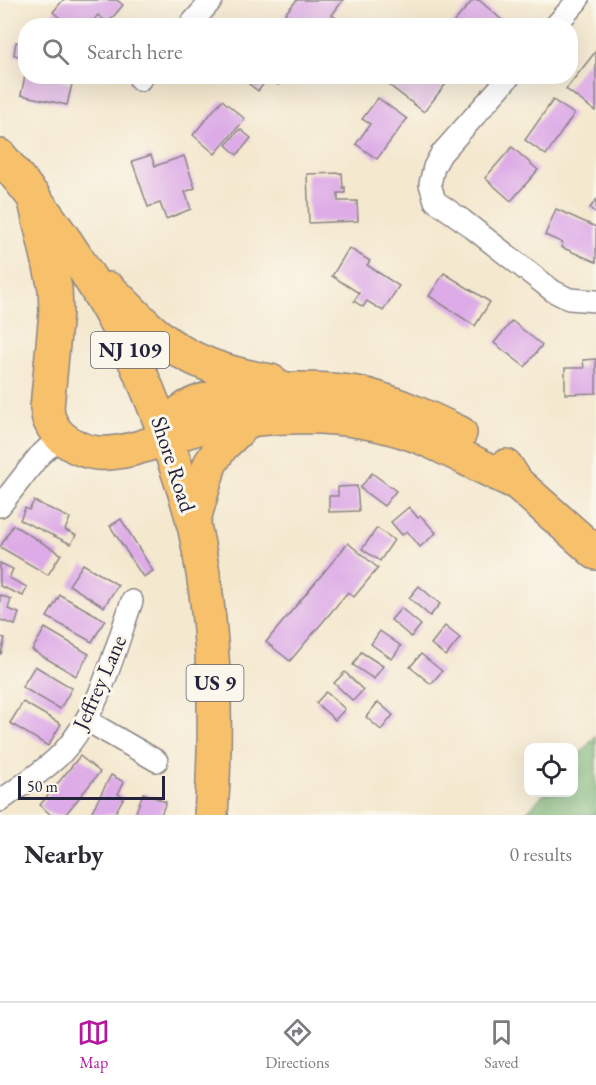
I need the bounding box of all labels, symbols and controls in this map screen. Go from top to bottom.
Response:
search box [18,18,578,84]
icon: search [39,35,72,68]
text: Search here [87,37,182,66]
road number: NJ 109 [91,332,169,368]
street label: Shore Road [144,413,203,516]
street label: Jeffrey Lane [65,630,133,736]
road number: US 9 [186,665,244,701]
map controls [524,743,578,797]
button: locate [524,743,578,797]
scale bar [18,773,165,800]
text: 50 m [27,776,58,797]
text: Nearby [24,837,104,871]
text: 0 results [509,841,572,867]
tab: Map [77,1016,110,1073]
tab: Directions [265,1016,330,1073]
tab: Saved [484,1016,519,1073]

